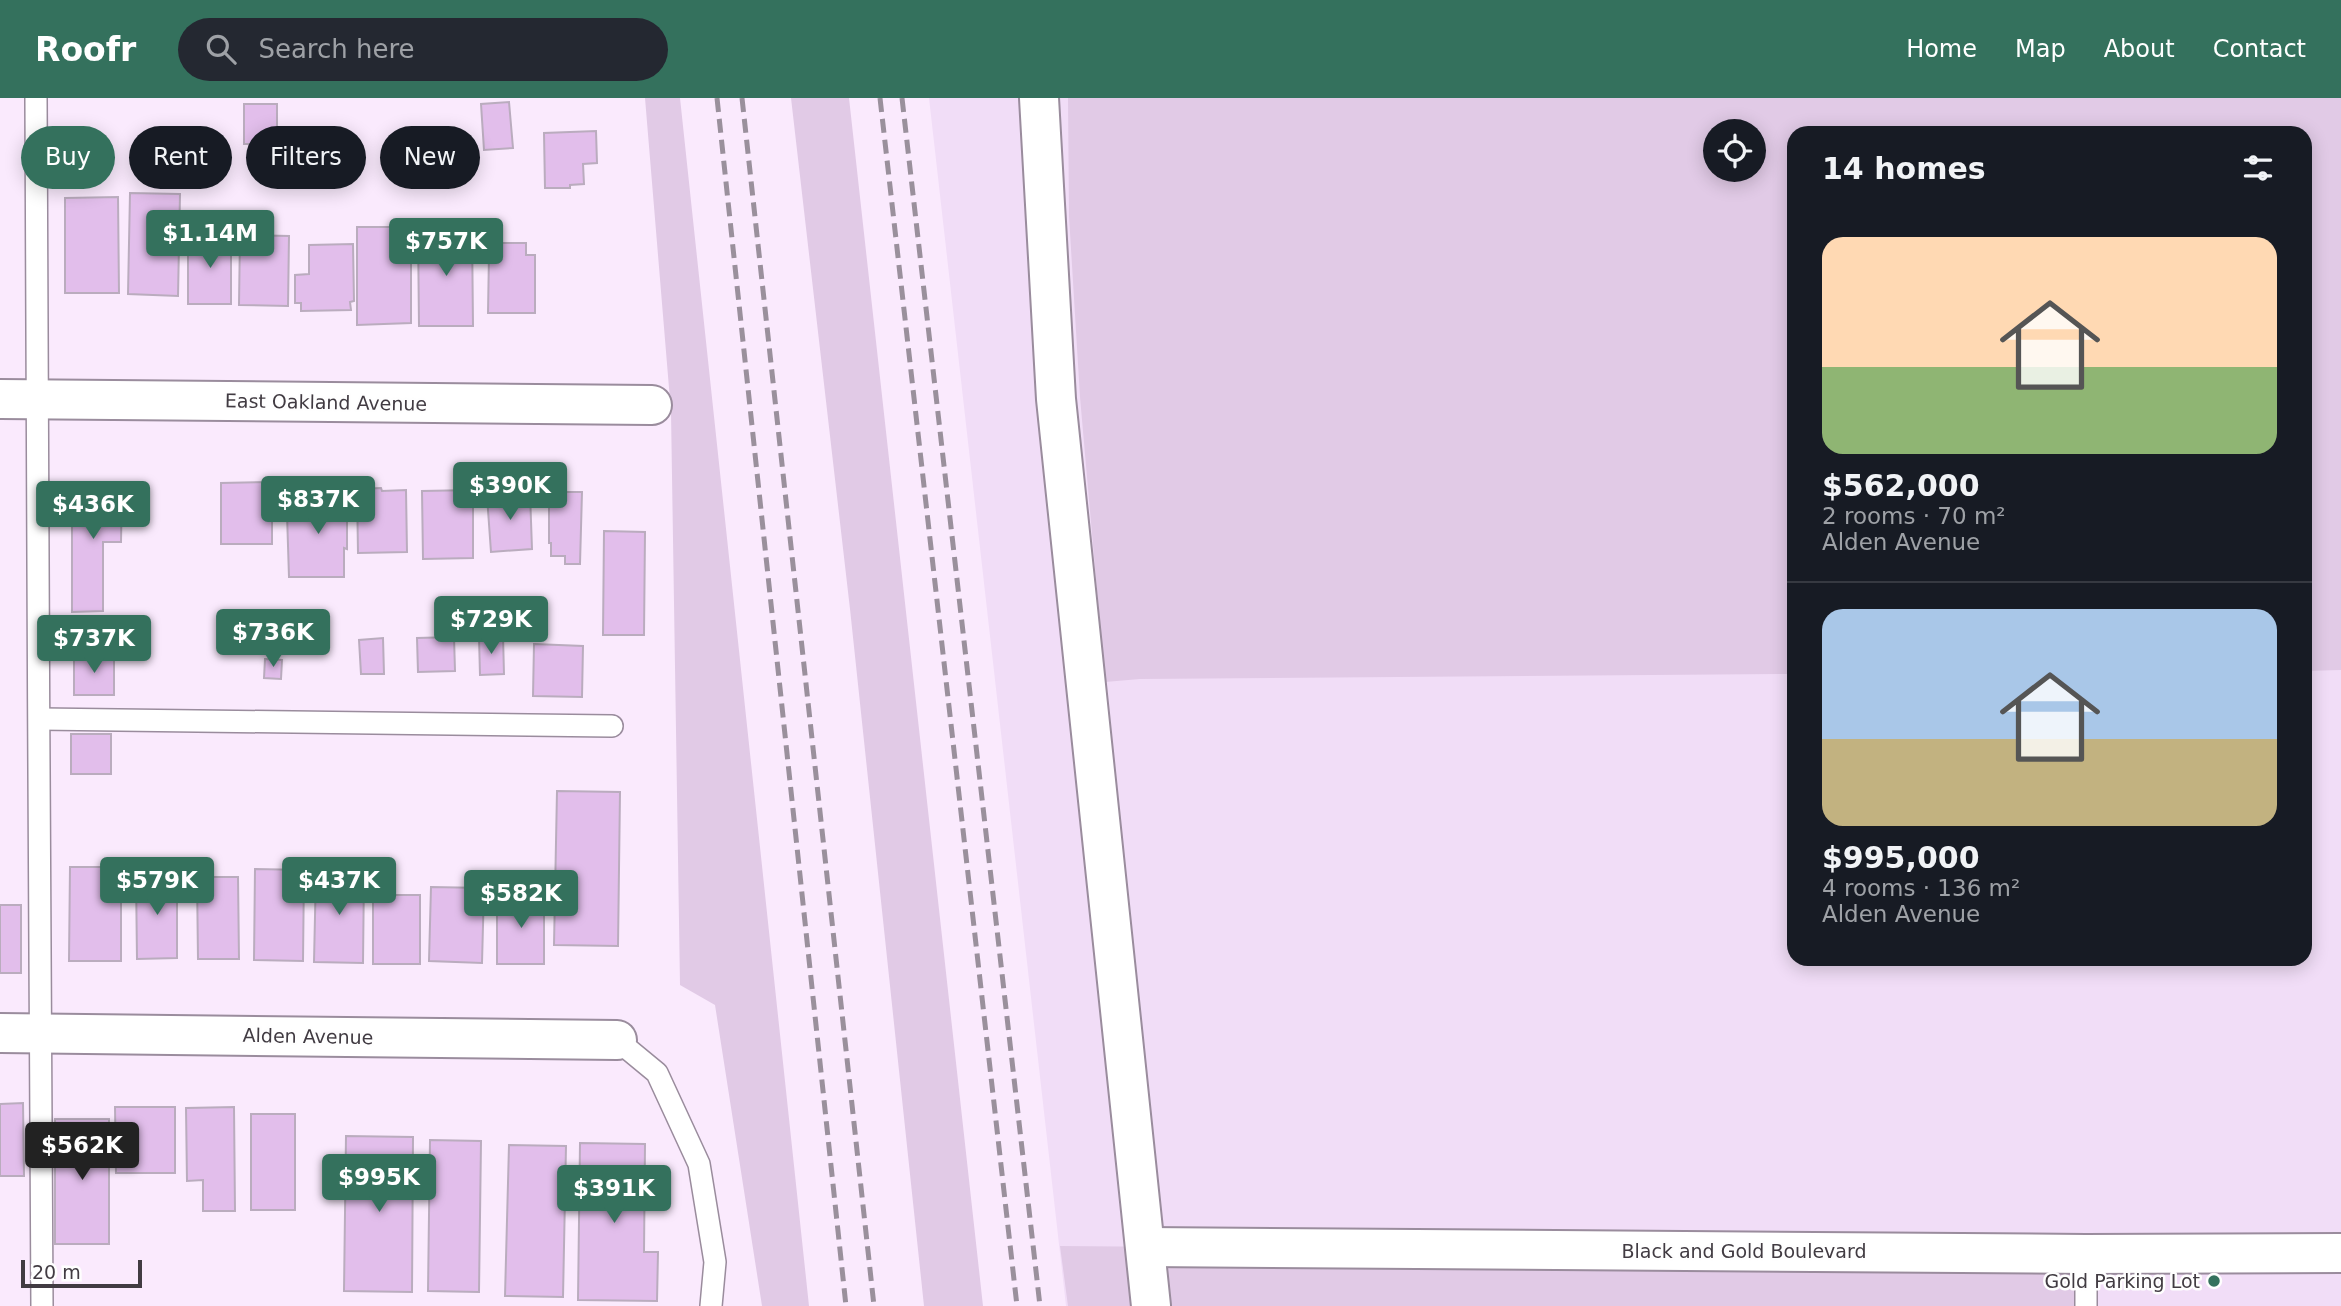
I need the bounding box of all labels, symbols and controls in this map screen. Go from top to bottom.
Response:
search box [178,18,668,81]
text: Roofr [35,30,136,69]
icon: search [202,30,240,68]
text: Search here [258,34,415,64]
text: Home [1906,35,1977,63]
text: Map [2015,35,2066,63]
text: About [2104,35,2175,63]
text: Contact [2213,35,2306,63]
map controls [1703,119,1766,182]
button: locate [1703,119,1766,182]
chip: Buy [21,126,115,189]
chip: Rent [129,126,232,189]
chip: Filters [246,126,366,189]
chip: New [380,126,480,189]
icon: filters [2239,149,2277,187]
text: 14 homes [1822,151,1986,186]
pin: $1.14M [153,211,267,270]
pin: $757K [397,218,495,278]
text: $1.14M [162,220,258,246]
text: $757K [405,228,487,254]
icon: home [1987,282,2113,408]
street label: East Oakland Avenue [225,389,427,415]
pin: $390K [461,462,559,522]
text: $562,000 [1822,468,1980,503]
text: $390K [469,472,551,498]
pin: $837K [269,476,367,536]
pin: $436K [44,482,142,541]
text: $837K [277,486,359,512]
text: $436K [52,491,134,517]
text: 2 rooms · 70 m² [1822,503,2006,529]
text: Alden Avenue [1822,529,1980,555]
pin: $729K [442,596,540,656]
text: $729K [450,606,532,632]
pin: $736K [224,610,322,669]
pin: $737K [45,616,143,675]
text: $736K [232,619,314,645]
text: $737K [53,625,135,651]
icon: home [1987,654,2113,780]
text: $995,000 [1822,840,1980,875]
pin: $579K [108,858,206,917]
pin: $437K [290,858,388,917]
text: $579K [116,867,198,893]
text: $437K [298,867,380,893]
pin: $582K [472,870,570,930]
text: 4 rooms · 136 m² [1822,875,2020,901]
text: $582K [480,880,562,906]
text: Alden Avenue [1822,901,1980,927]
street label: Alden Avenue [242,1024,374,1048]
pin: $562K [33,1122,131,1182]
text: $562K [41,1132,123,1158]
pin: $995K [330,1154,428,1214]
text: $995K [338,1164,420,1190]
pin: $391K [565,1166,663,1225]
text: $391K [573,1175,655,1201]
street label: Black and Gold Boulevard [1621,1240,1867,1262]
scale bar [21,1257,142,1289]
text: 20 m [32,1261,81,1283]
place label: Gold Parking Lot [2044,1270,2200,1292]
marker: Gold Parking Lot [2206,1273,2222,1289]

